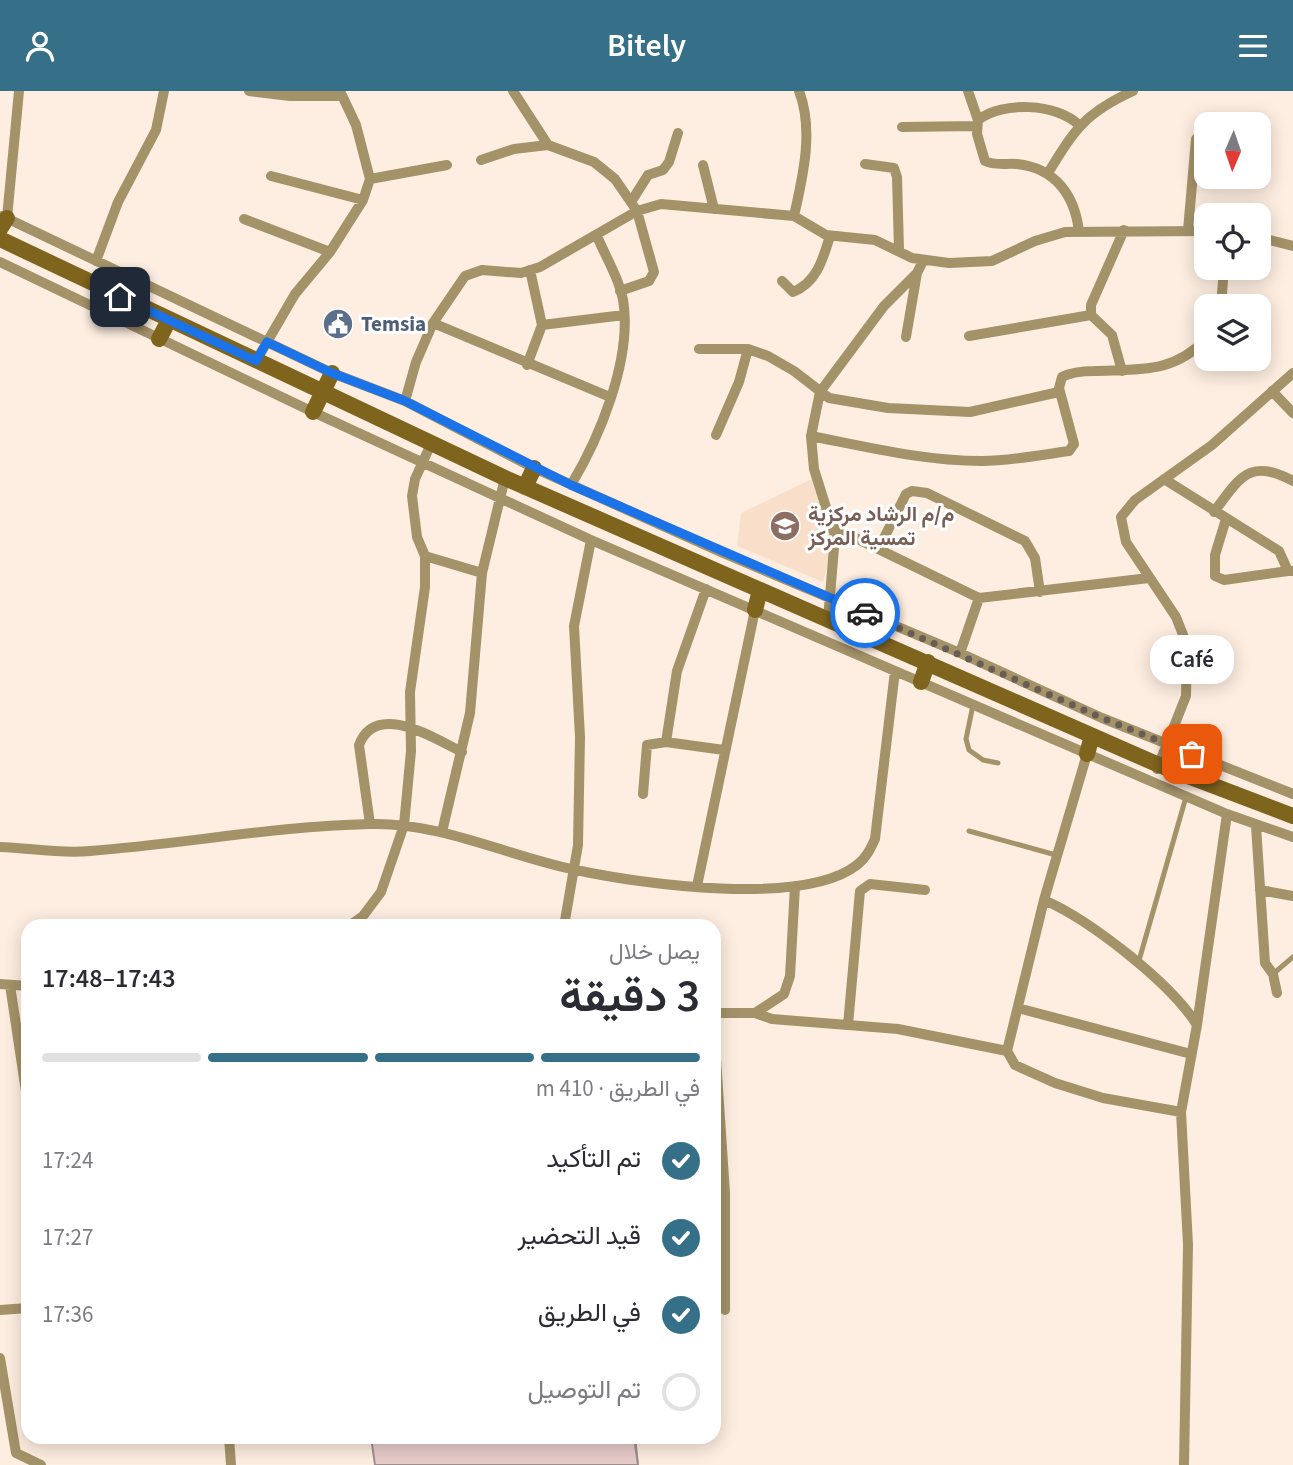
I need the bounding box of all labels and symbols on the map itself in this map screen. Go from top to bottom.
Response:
north arrow [1194,112,1270,189]
pin [90,267,150,327]
public building icon: Temsia [321,307,355,341]
place label: Temsia [361,309,426,339]
place label: م/م الرشاد مركزية تمسية المركز [807,499,954,553]
school or university icon: م/م الرشاد مركزية تمسية المركز [768,509,802,543]
courier [830,578,900,648]
callout: Café [1150,635,1234,684]
pin [1162,724,1222,784]

